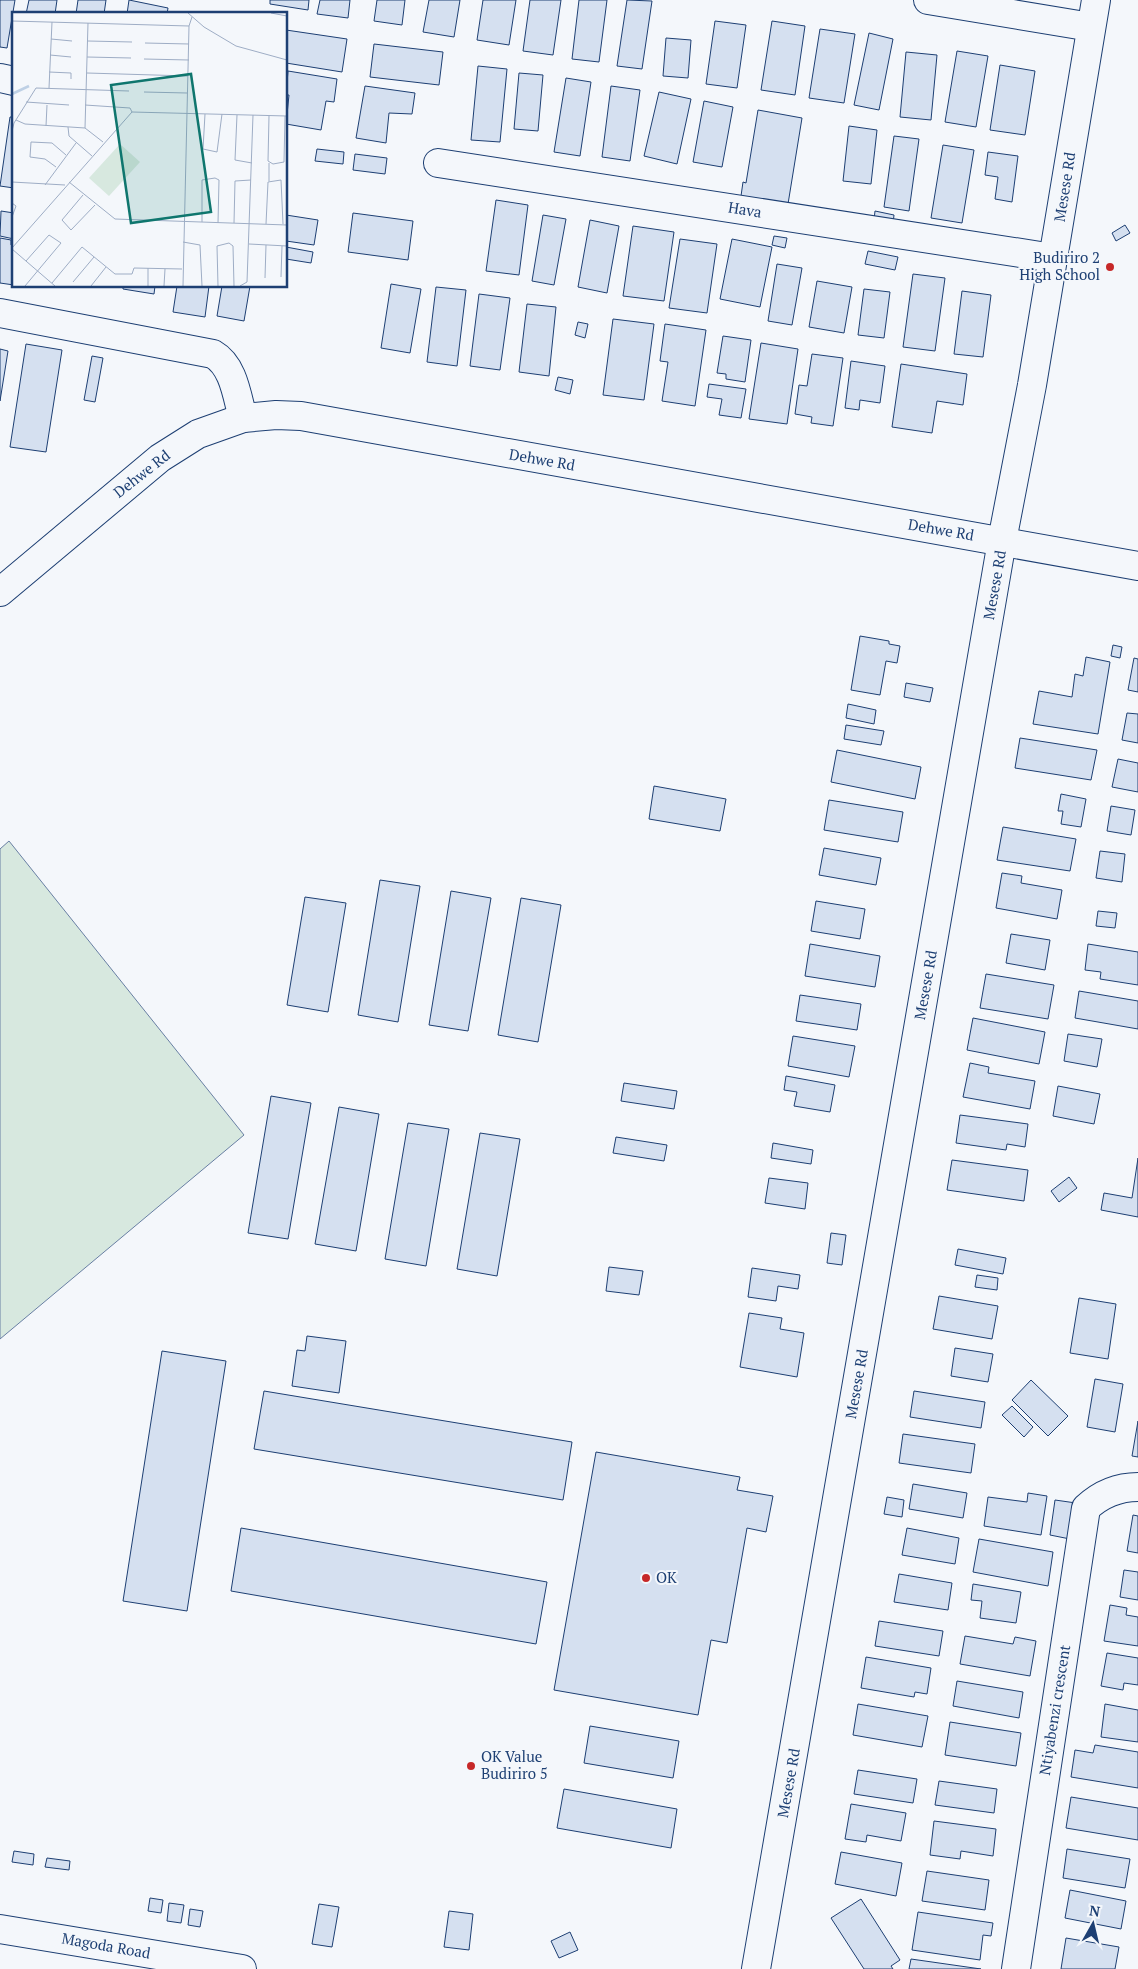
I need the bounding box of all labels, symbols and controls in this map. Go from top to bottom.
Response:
inset map [12,12,288,288]
street label: Mesese Rd [1049,151,1079,223]
street label: Hava [727,197,764,222]
place label: Budiriro 2 High School [1019,247,1100,284]
marker: Budiriro 2 High School [1104,261,1116,273]
street label: Dehwe Rd [508,443,577,475]
street label: Dehwe Rd [109,445,174,502]
street label: Dehwe Rd [907,513,976,545]
street label: Mesese Rd [978,549,1010,621]
street label: Mesese Rd [909,949,941,1021]
street label: Mesese Rd [840,1348,872,1420]
place label: OK [656,1567,677,1587]
marker: OK [640,1572,652,1584]
street label: Ntiyabenzi crescent [1034,1643,1074,1777]
place label: OK Value Budiriro 5 [481,1746,548,1783]
street label: Mesese Rd [772,1747,804,1819]
marker: OK Value Budiriro 5 [465,1760,477,1772]
north arrow [1068,1899,1118,1949]
text: N [1088,1900,1102,1921]
street label: Magoda Road [60,1927,152,1963]

